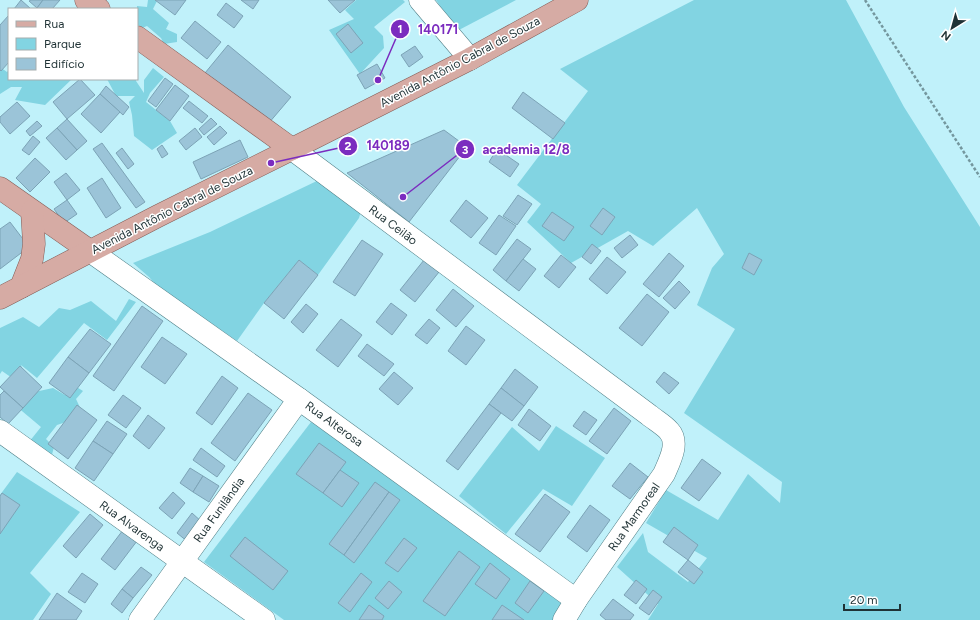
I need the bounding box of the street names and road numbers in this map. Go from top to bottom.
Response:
street label: Avenida Antônio Cabral de Souza [378,14,542,110]
street label: Avenida Antônio Cabral de Souza [89,163,255,257]
street label: Rua Ceilão [366,202,420,248]
street label: Rua Alterosa [302,398,366,450]
street label: Rua Funilândia [191,475,247,545]
street label: Rua Marmoreal [605,480,663,554]
street label: Rua Alvarenga [97,498,167,554]

